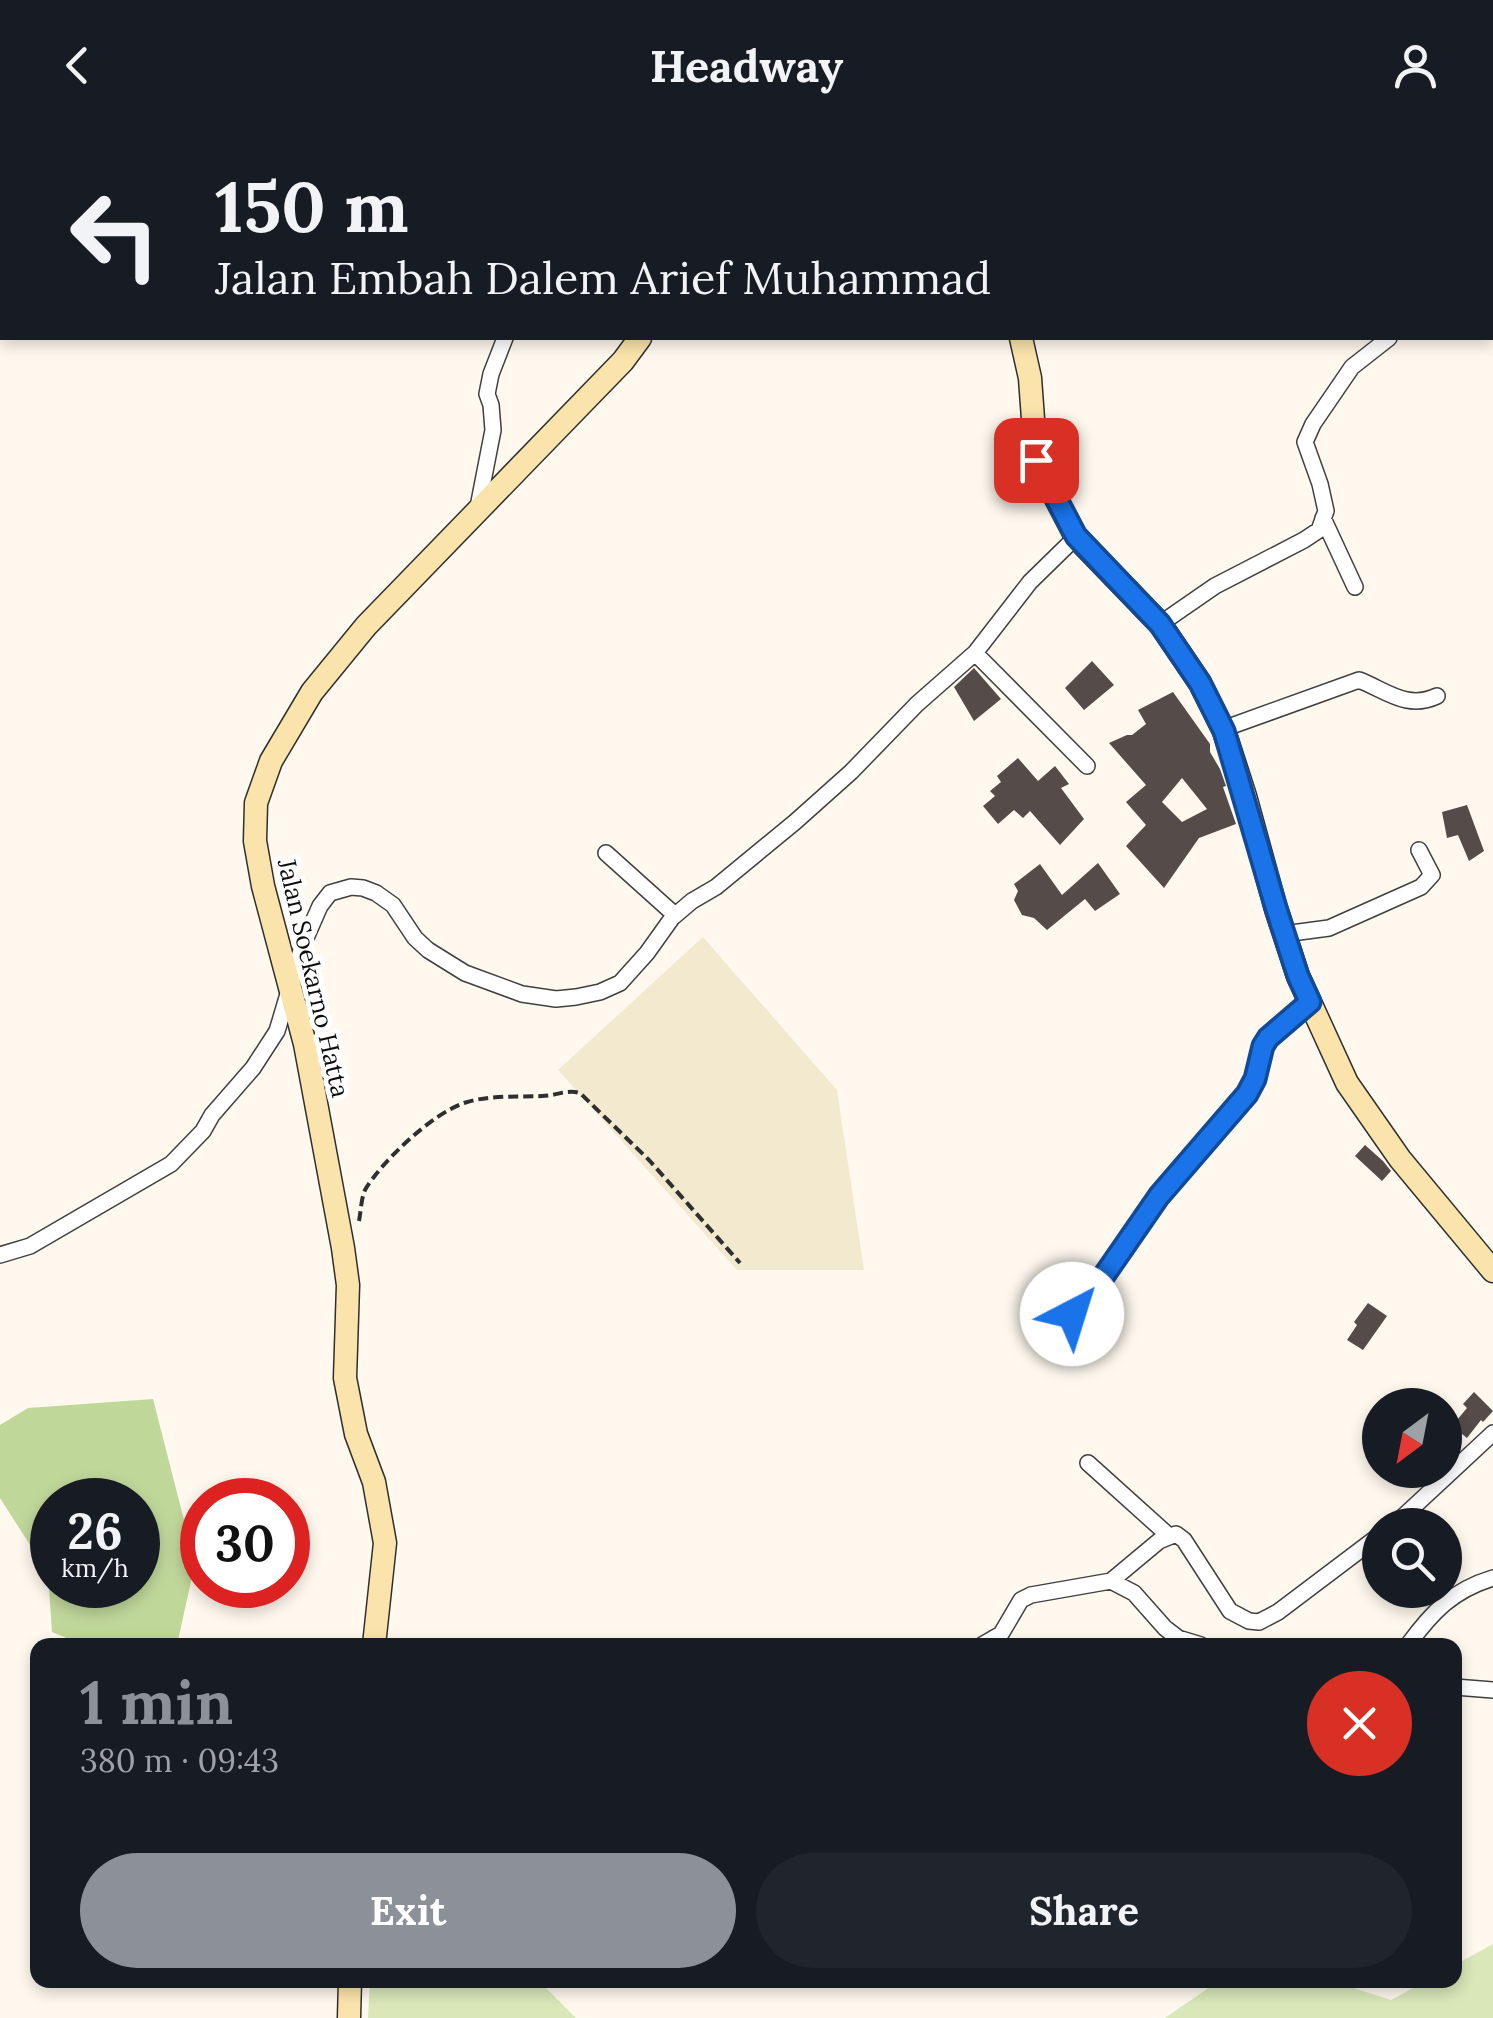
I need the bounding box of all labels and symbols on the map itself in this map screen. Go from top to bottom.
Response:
pin [994,418,1079,503]
street label: Jalan Soekarno Hatta [271,855,357,1100]
position arrow [1020,1262,1124,1366]
north arrow [1362,1388,1462,1488]
speed limit sign: 30 [180,1478,310,1608]

